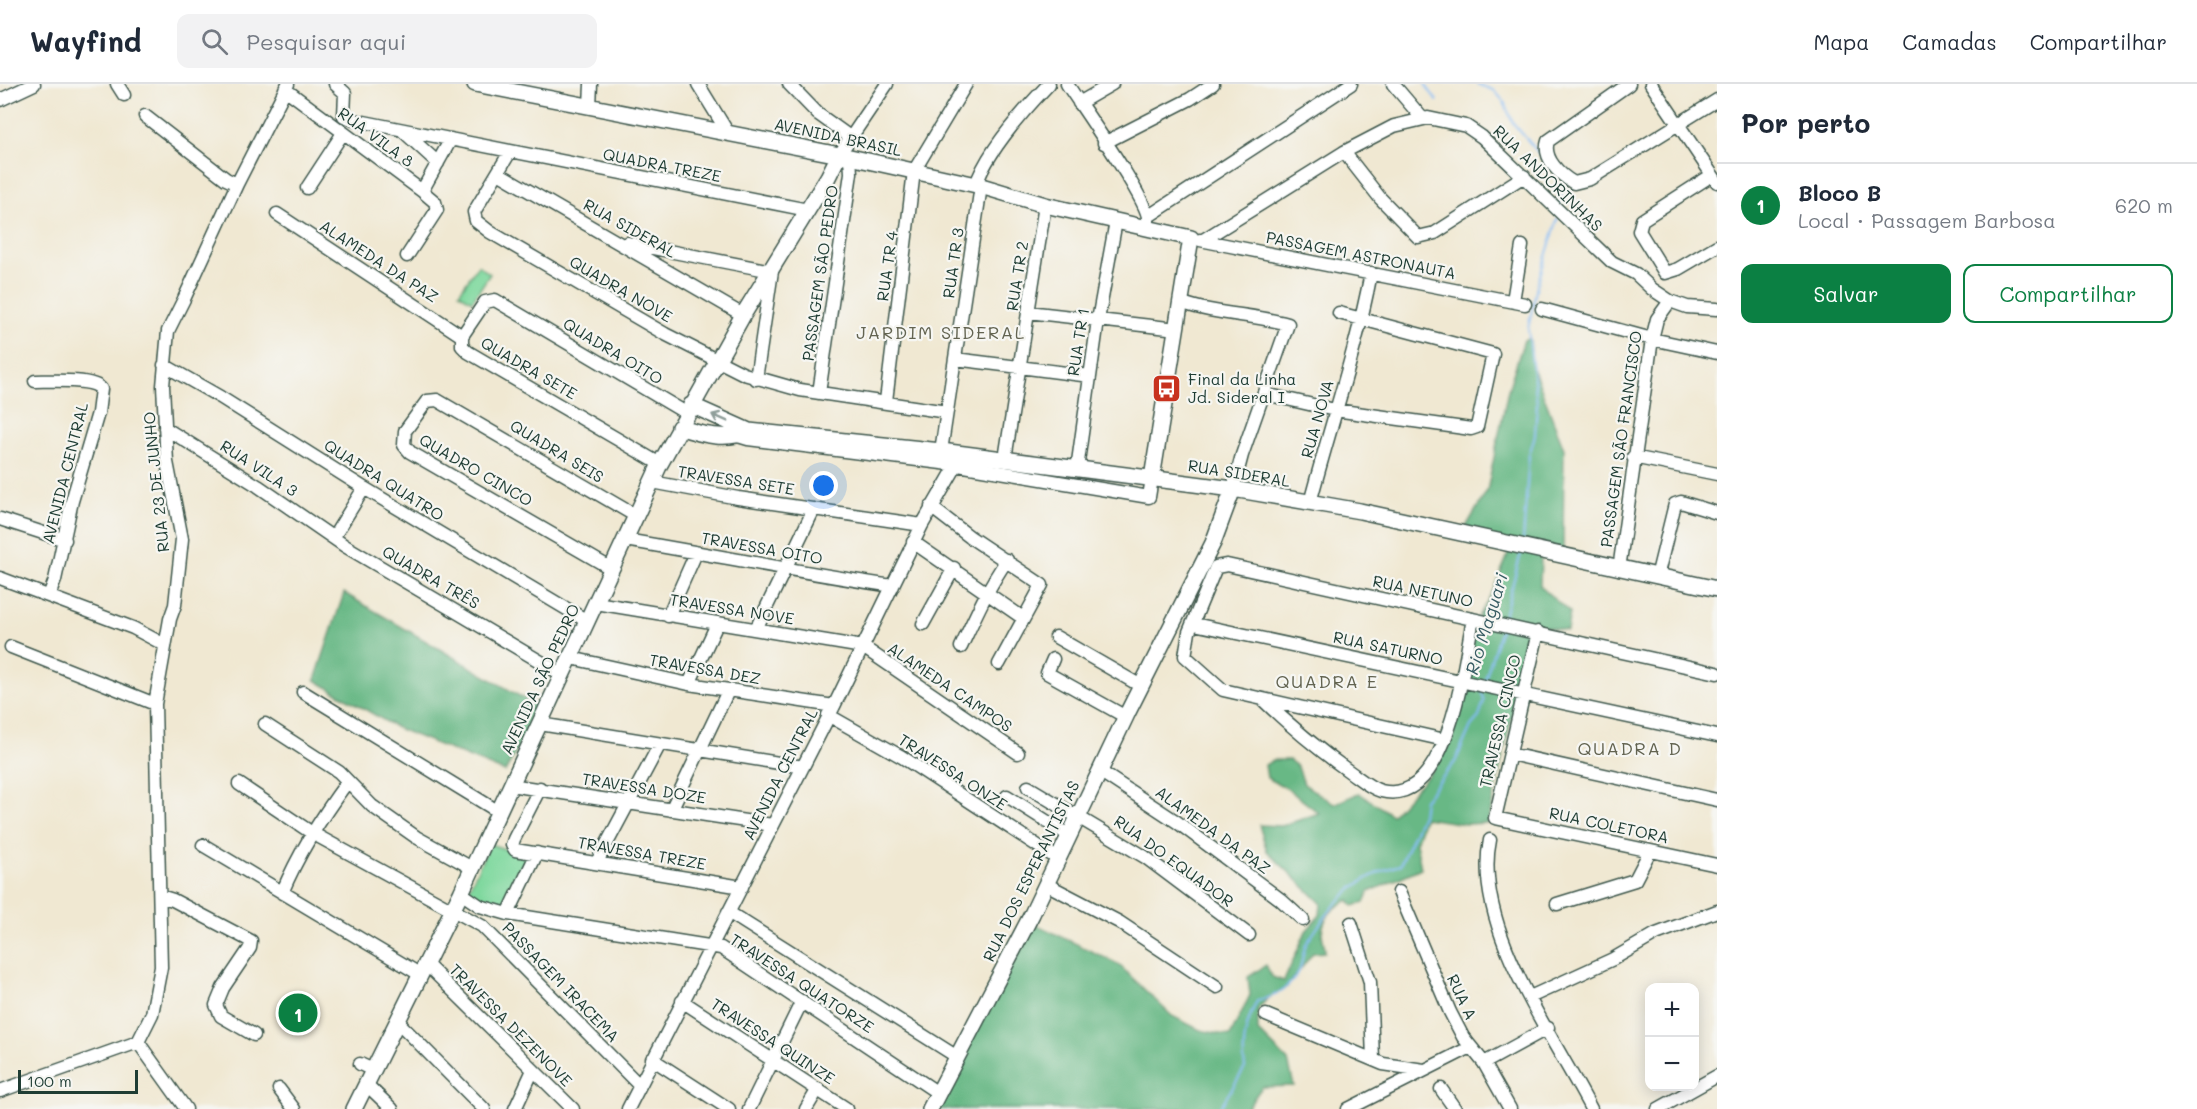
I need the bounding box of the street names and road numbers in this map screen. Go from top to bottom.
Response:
street label: RUA VILA 8 [334,102,419,171]
street label: AVENIDA BRASIL [772,113,904,160]
street label: RUA ANDORINHAS [1489,120,1608,235]
street label: QUADRA TREZE [601,143,723,186]
street label: PASSAGEM SÃO PEDRO [797,184,842,362]
street label: RUA SIDERAL [580,193,681,262]
street label: ALAMEDA DA PAZ [316,214,443,307]
street label: RUA TR 3 [937,226,968,299]
street label: PASSAGEM ASTRONAUTA [1264,226,1458,283]
street label: RUA TR 4 [871,229,902,302]
street label: RUA TR 2 [1001,240,1032,312]
street label: QUADRA NOVE [566,251,677,327]
street label: RUA TR 1 [1062,306,1093,377]
street label: QUADRA OITO [559,312,667,389]
street label: PASSAGEM SÃO FRANCISCO [1595,329,1646,548]
street label: QUADRA SETE [477,331,581,404]
street label: RUA NOVA [1295,377,1338,460]
street label: AVENIDA CENTRAL [37,399,92,546]
street label: RUA 23 DE JUNHO [138,411,173,553]
street label: QUADRA SEIS [506,414,608,487]
street label: QUADRO CINCO [416,429,537,511]
street label: QUADRA QUATRO [320,434,448,525]
street label: RUA VILA 3 [216,435,302,500]
street label: RUA SIDERAL [1187,454,1292,491]
street label: TRAVESSA SETE [676,460,796,499]
street label: TRAVESSA OITO [700,527,824,569]
street label: QUADRA TRÊS [379,540,484,613]
street label: RUA NETUNO [1371,570,1475,611]
street label: TRAVESSA NOVE [668,588,796,629]
street label: AVENIDA SÃO PEDRO [495,600,584,758]
street label: RUA SATURNO [1331,626,1445,669]
street label: ALAMEDA CAMPOS [884,637,1017,736]
street label: TRAVESSA DEZ [648,648,762,689]
street label: TRAVESSA CINCO [1474,652,1525,789]
street label: AVENIDA CENTRAL [737,704,822,843]
street label: TRAVESSA ONZE [895,728,1012,815]
street label: TRAVESSA DOZE [581,767,708,808]
street label: RUA DOS ESPERANTISTAS [977,777,1084,965]
street label: ALAMEDA DA PAZ [1152,781,1275,879]
street label: RUA COLETORA [1547,802,1671,847]
street label: RUA DO EQUADOR [1110,810,1238,911]
street label: TRAVESSA TREZE [576,831,708,874]
street label: PASSAGEM IRACEMA [498,917,624,1046]
street label: TRAVESSA QUATORZE [726,928,878,1037]
street label: TRAVESSA DEZENOVE [445,959,577,1091]
street label: RUA A [1443,971,1482,1023]
street label: TRAVESSA QUINZE [707,993,839,1088]

